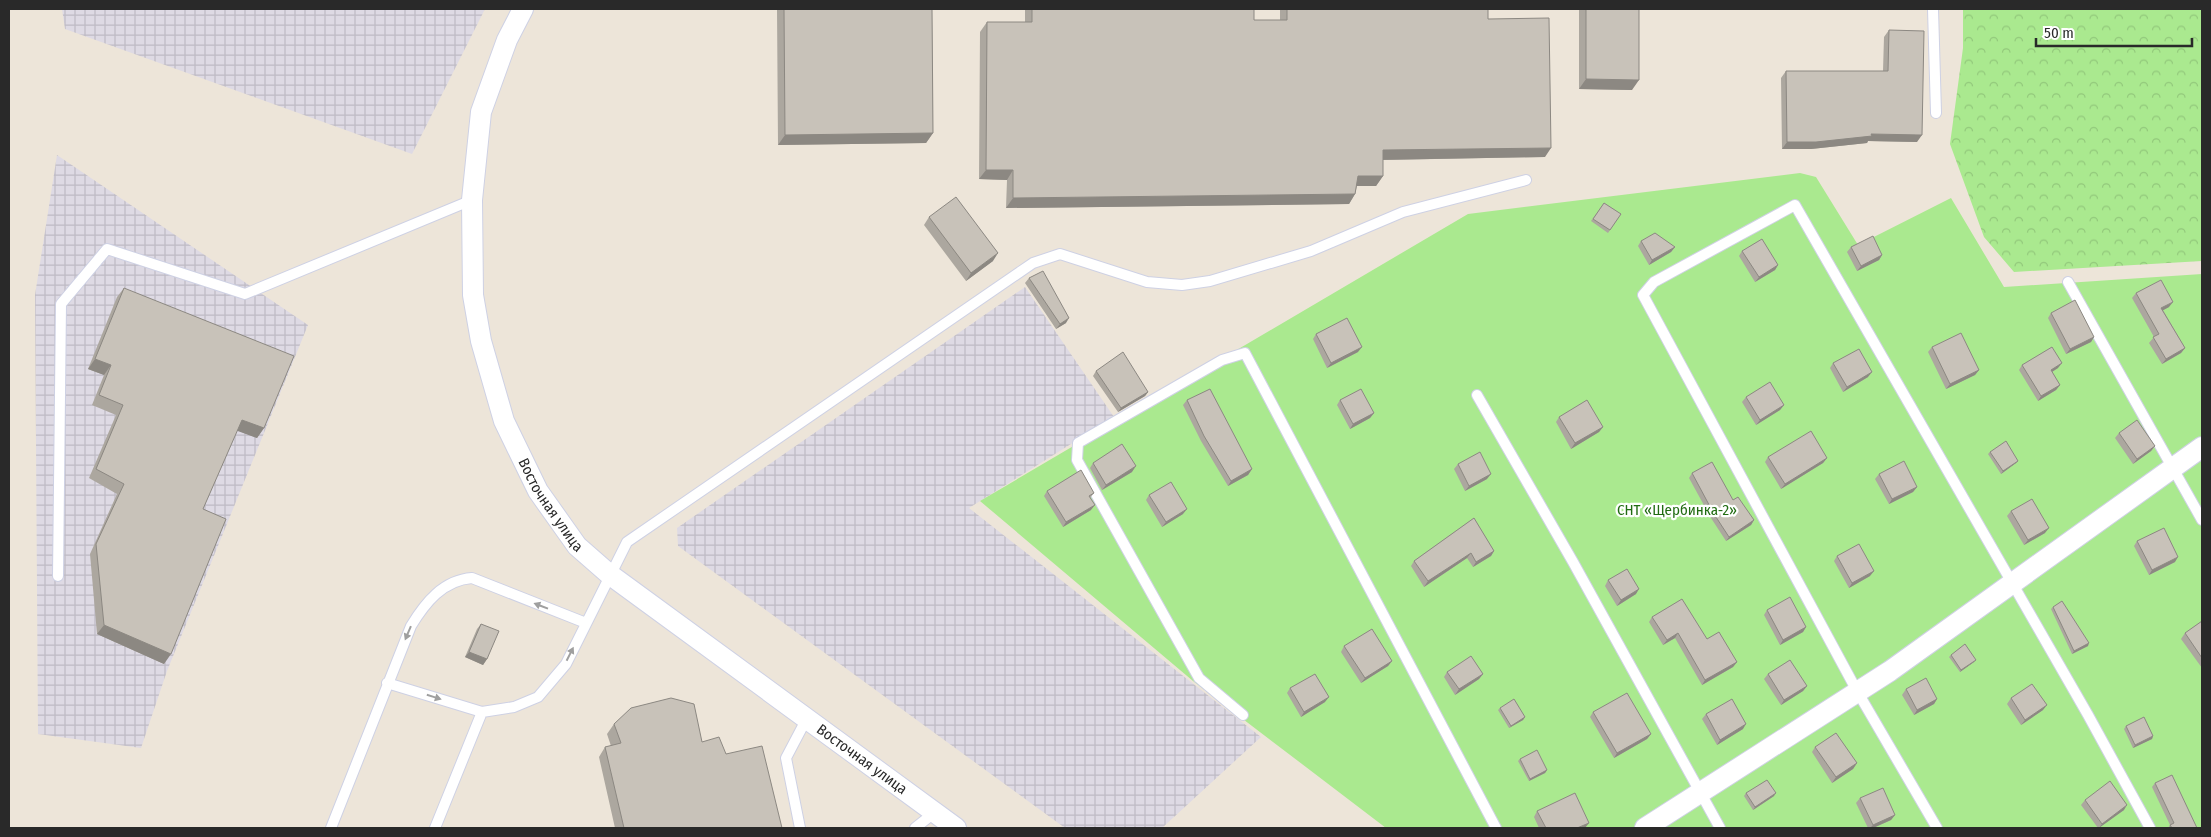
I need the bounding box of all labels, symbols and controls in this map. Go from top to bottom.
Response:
scale bar [2036,15,2192,47]
text: 50 m [2044,24,2074,42]
street label: Восточная улица [514,455,586,556]
park label: СНТ «Щербинка-2» [1617,501,1737,519]
one-way arrow [533,601,548,609]
one-way arrow [404,626,412,640]
one-way arrow [567,647,575,661]
one-way arrow [426,694,441,702]
street label: Восточная улица [813,720,911,798]

